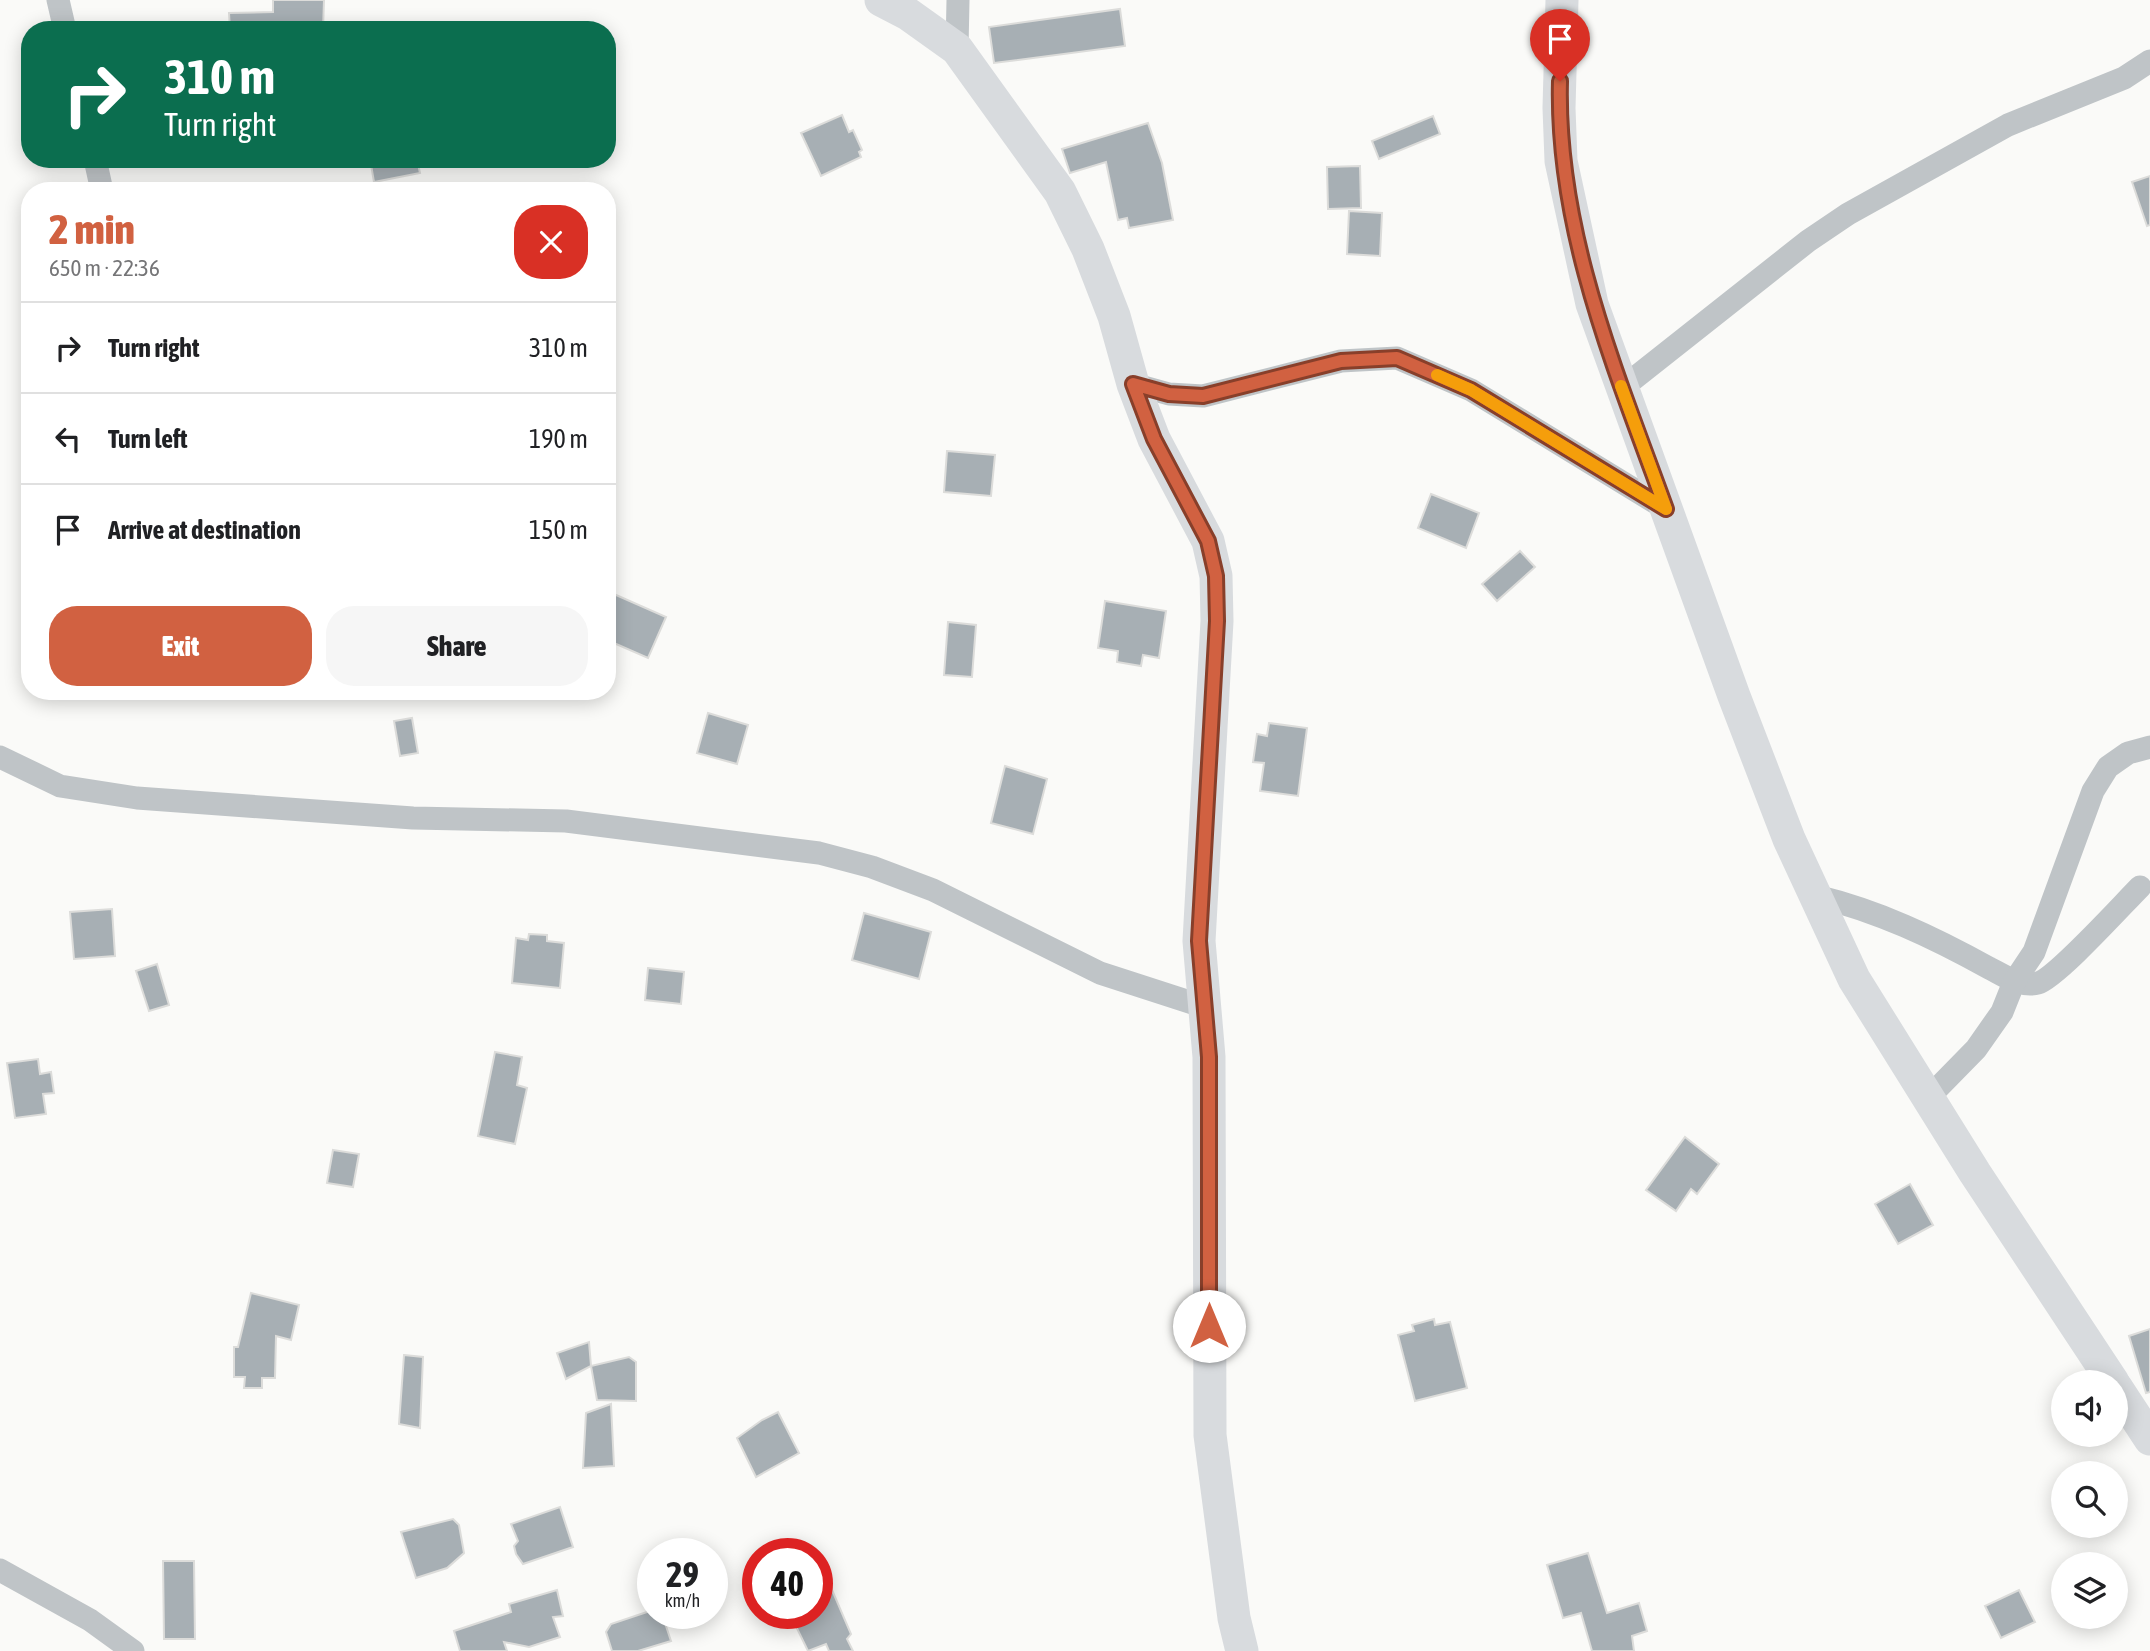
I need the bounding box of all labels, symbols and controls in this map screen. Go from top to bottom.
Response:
pin [1530,9,1590,81]
icon: arrive [1541,20,1579,58]
text: 310 m [164,48,275,104]
icon: right [49,49,140,140]
text: Turn right [164,106,277,143]
text: 2 min [49,205,135,253]
button: close [514,205,588,279]
text: 650 m · 22:36 [49,255,160,281]
icon: right [49,329,87,367]
text: Turn right [108,333,199,363]
text: 310 m [529,333,588,363]
icon: left [49,420,87,458]
text: Turn left [108,424,188,454]
text: 190 m [529,424,588,454]
icon: arrive [49,511,87,549]
text: Arrive at destination [108,515,301,545]
text: 150 m [529,515,588,545]
button: Exit [49,606,312,686]
button: Share [326,606,588,686]
position arrow [1172,1289,1246,1363]
map controls [2051,1370,2128,1629]
button: sound [2051,1370,2128,1447]
button: search [2051,1461,2128,1538]
speed limit sign: 40 [742,1538,833,1629]
button: layers [2051,1552,2128,1629]
text: 29 [666,1554,699,1594]
text: km/h [665,1590,700,1611]

